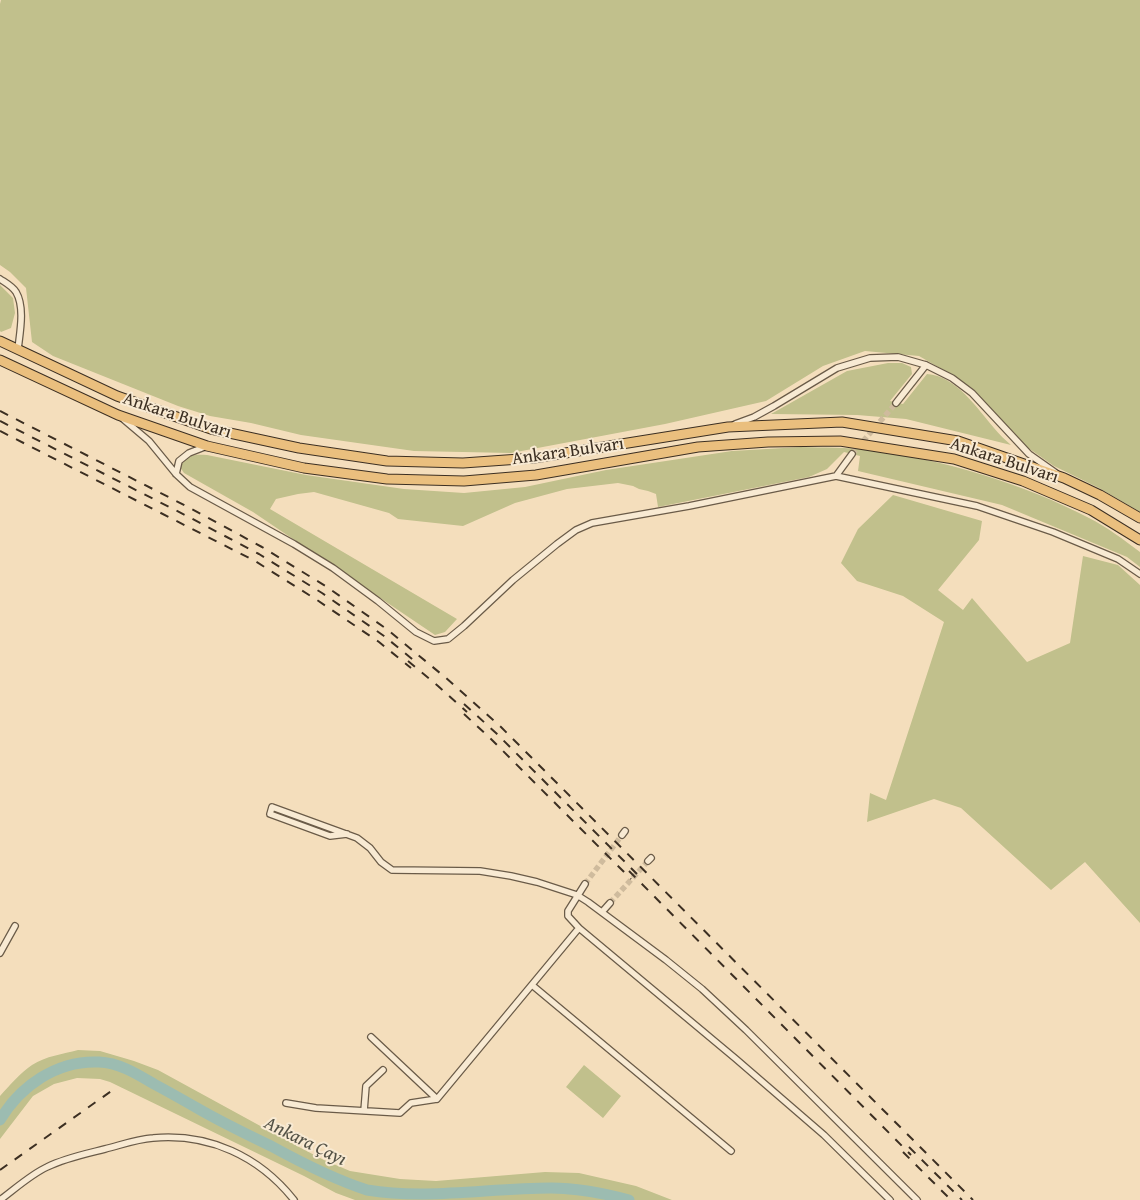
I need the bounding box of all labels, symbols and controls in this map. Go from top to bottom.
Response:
street label: Ankara Bulvarı [120,388,234,444]
street label: Ankara Bulvarı [511,433,625,471]
street label: Ankara Bulvarı [947,433,1061,489]
water label: Ankara Çayı [260,1112,350,1172]

